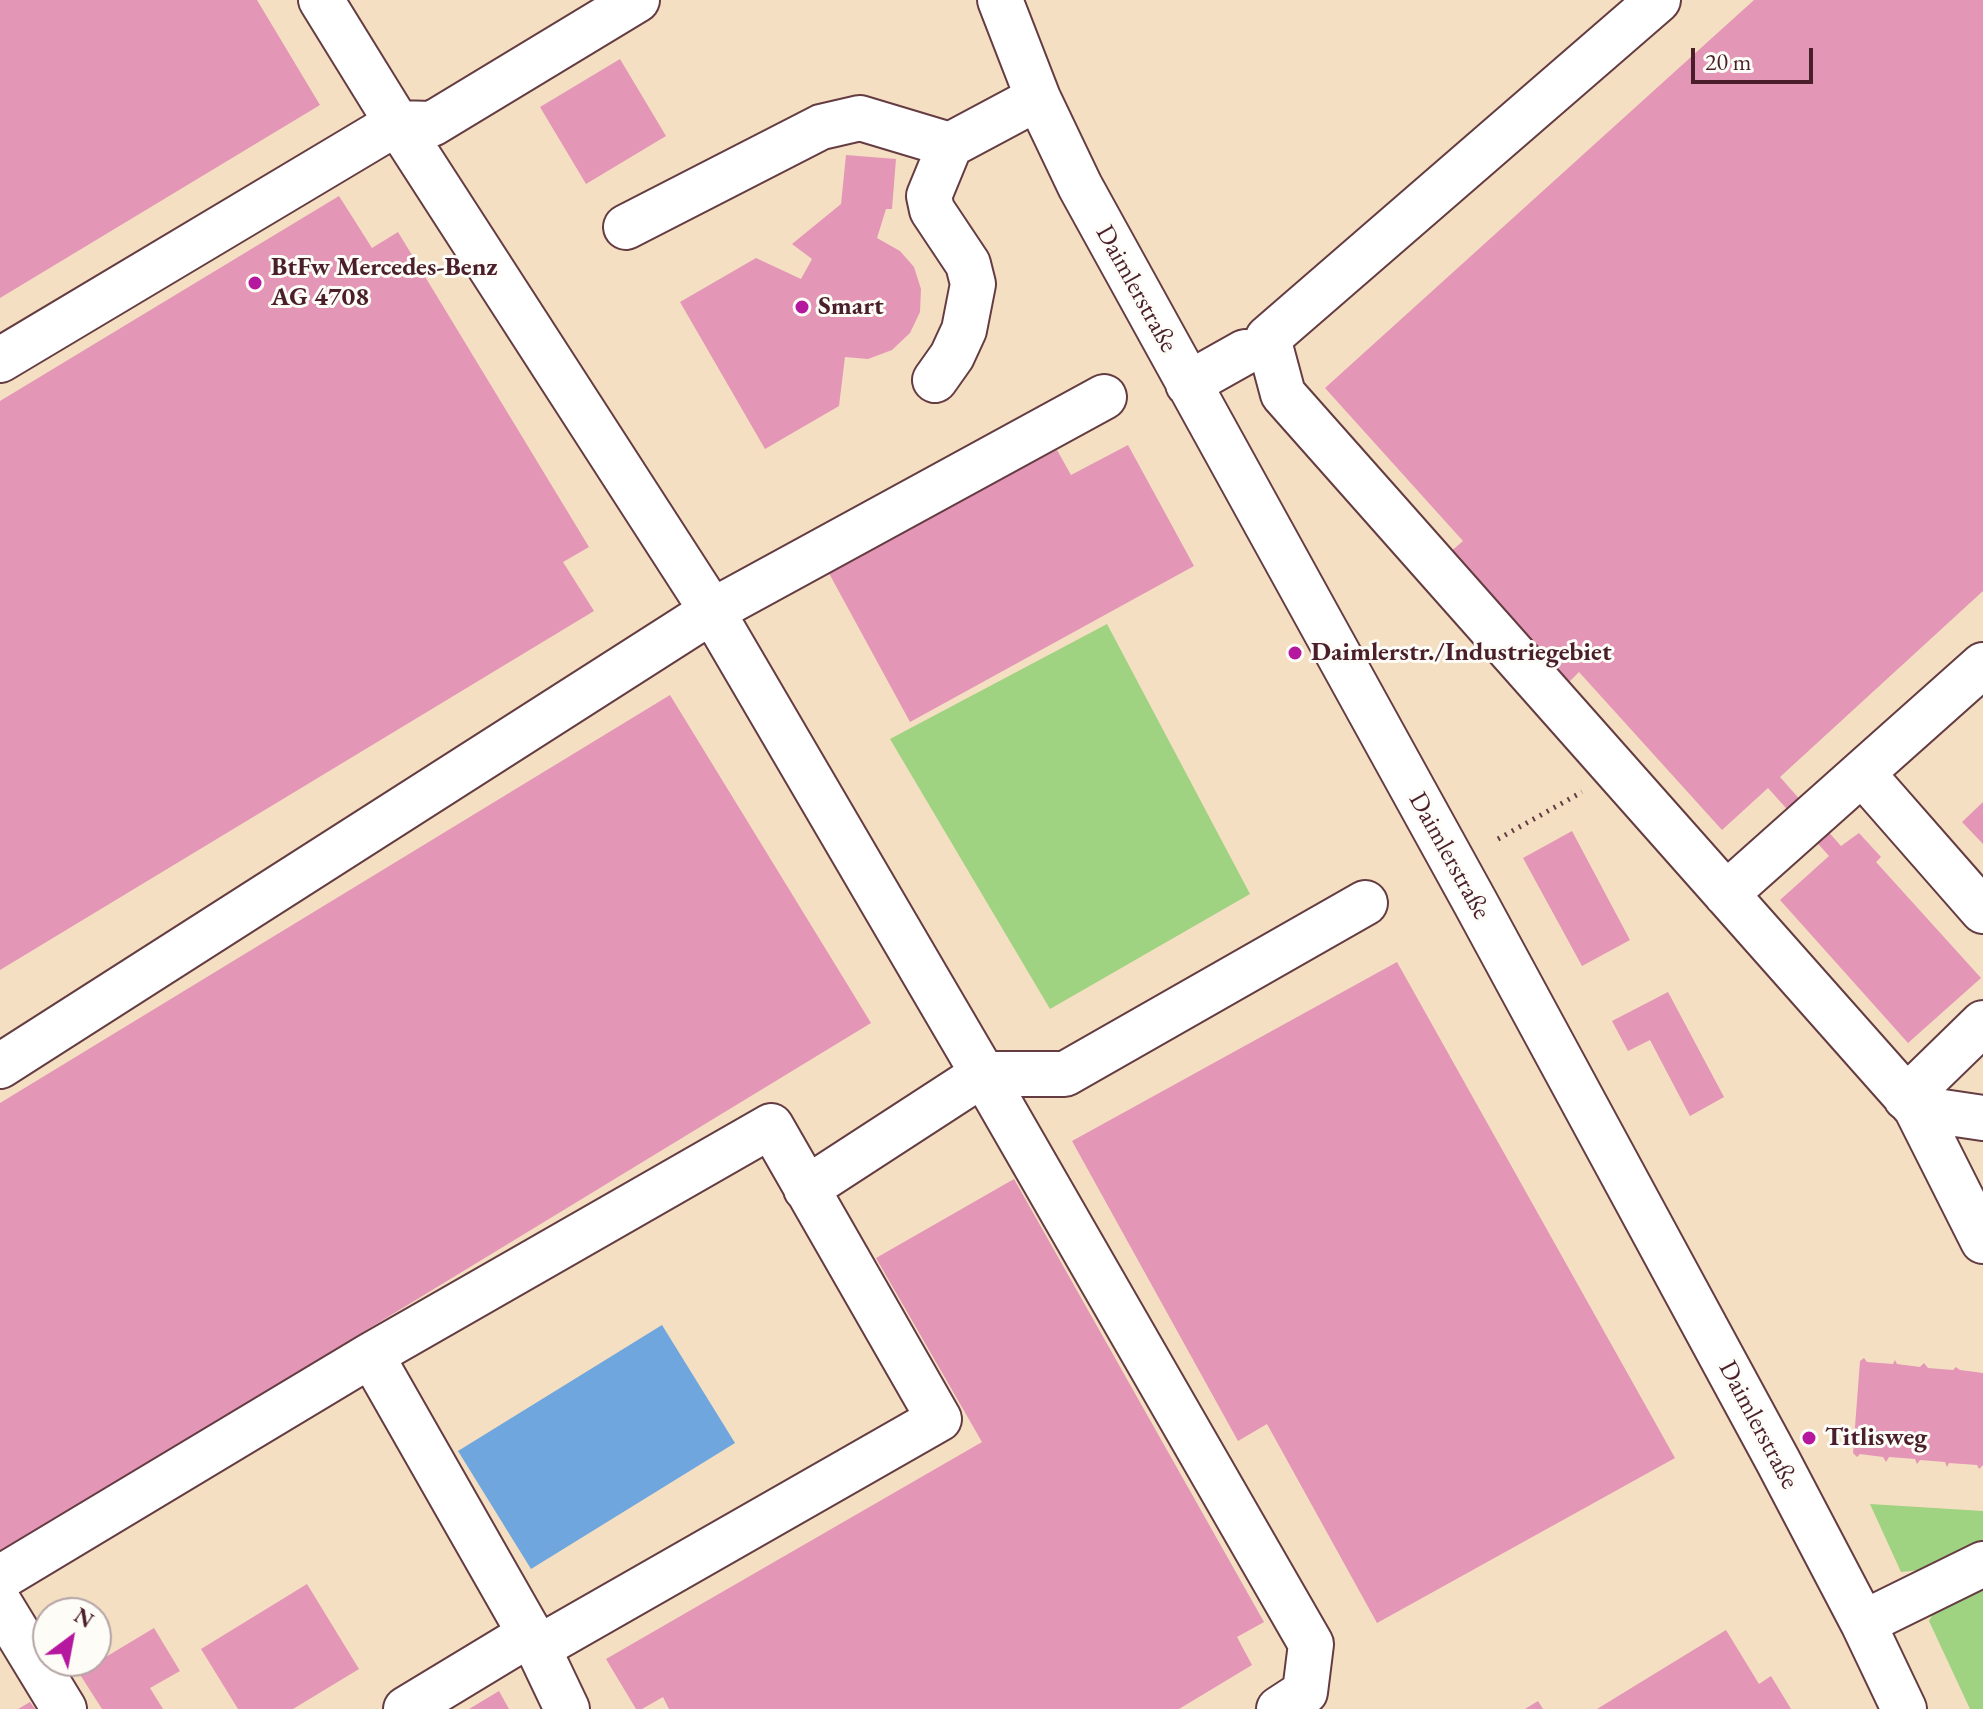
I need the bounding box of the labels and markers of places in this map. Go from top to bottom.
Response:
place label: BtFw Mercedes-Benz AG 4708 [271,252,498,314]
marker: BtFw Mercedes-Benz AG 4708 [246,274,264,292]
place label: Smart [818,291,884,323]
marker: Smart [793,298,811,316]
place label: Daimlerstr./Industriegebiet [1311,637,1612,669]
marker: Daimlerstr./Industriegebiet [1286,644,1304,662]
place label: Titlisweg [1825,1422,1927,1454]
marker: Titlisweg [1800,1429,1818,1447]

